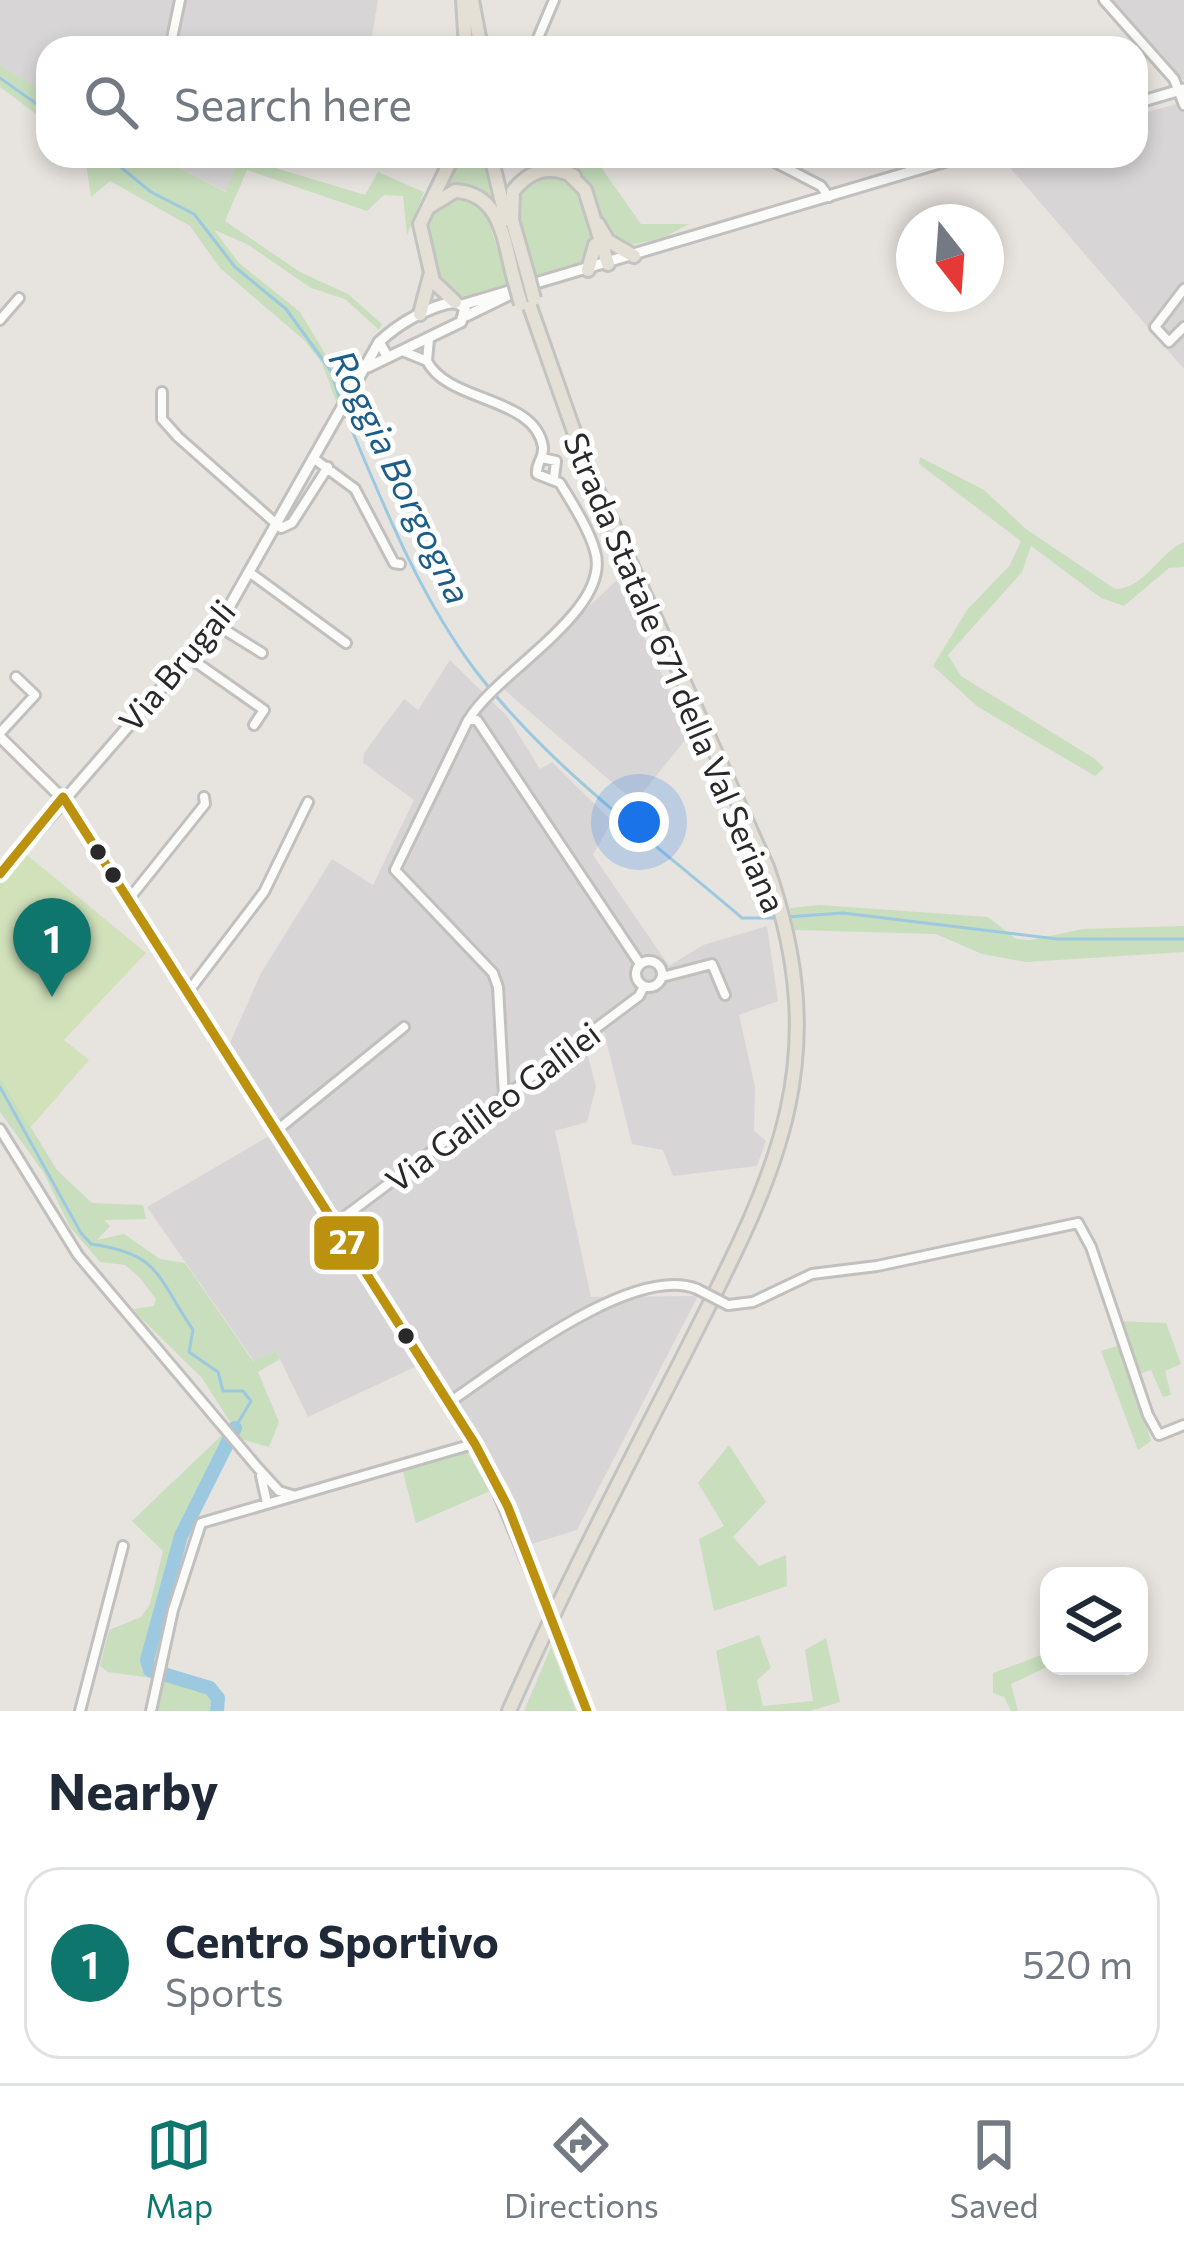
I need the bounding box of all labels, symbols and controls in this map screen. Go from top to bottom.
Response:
search box [36,36,1148,168]
icon: search [78,69,144,135]
text: Search here [174,75,412,130]
north arrow [896,204,1004,312]
water label: Roggia Borgogna [321,342,483,610]
street label: Strada Statale 671 della Val Seriana [556,426,796,918]
street label: Via Brugali [109,591,243,739]
your location [609,792,669,852]
unlabelled marker [87,841,109,863]
unlabelled marker [102,864,124,886]
pin: 1 [13,898,91,997]
street label: Via Galileo Galilei [377,1012,607,1200]
line badge: 27 [312,1214,381,1272]
text: 27 [329,1220,365,1261]
unlabelled marker [395,1325,417,1347]
map controls [1040,1567,1148,1675]
button: layers [1040,1567,1148,1675]
text: Nearby [48,1758,218,1821]
text: Centro Sportivo [165,1912,499,1967]
text: 1 [81,1939,99,1987]
text: 520 m [1022,1939,1133,1987]
text: Sports [165,1967,284,2015]
tab: Map [145,2112,213,2225]
tab: Directions [504,2112,659,2225]
tab: Saved [950,2112,1039,2225]

